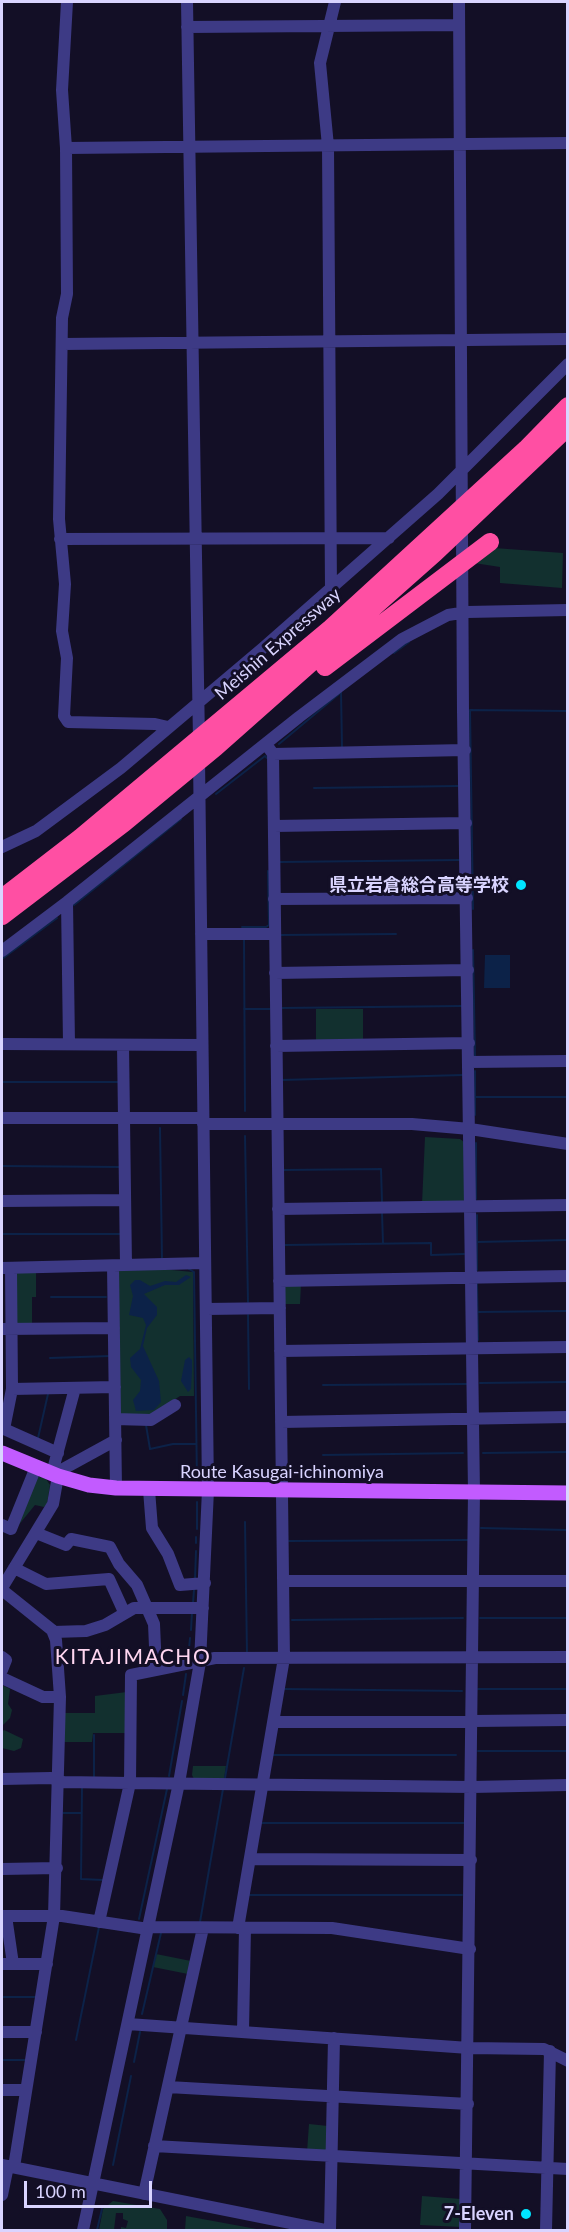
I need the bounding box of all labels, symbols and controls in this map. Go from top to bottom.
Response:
street label: Meishin Expressway [211,583,345,705]
place label: 県立岩倉総合高等学校 [329,874,509,896]
marker: 県立岩倉総合高等学校 [514,878,528,892]
street label: Route Kasugai-ichinomiya [180,1461,384,1483]
district label: KITAJIMACHO [55,1644,211,1670]
scale bar [27,2169,154,2207]
text: 100 m [35,2180,86,2202]
place label: 7-Eleven [444,2203,514,2225]
marker: 7-Eleven [519,2207,533,2221]

